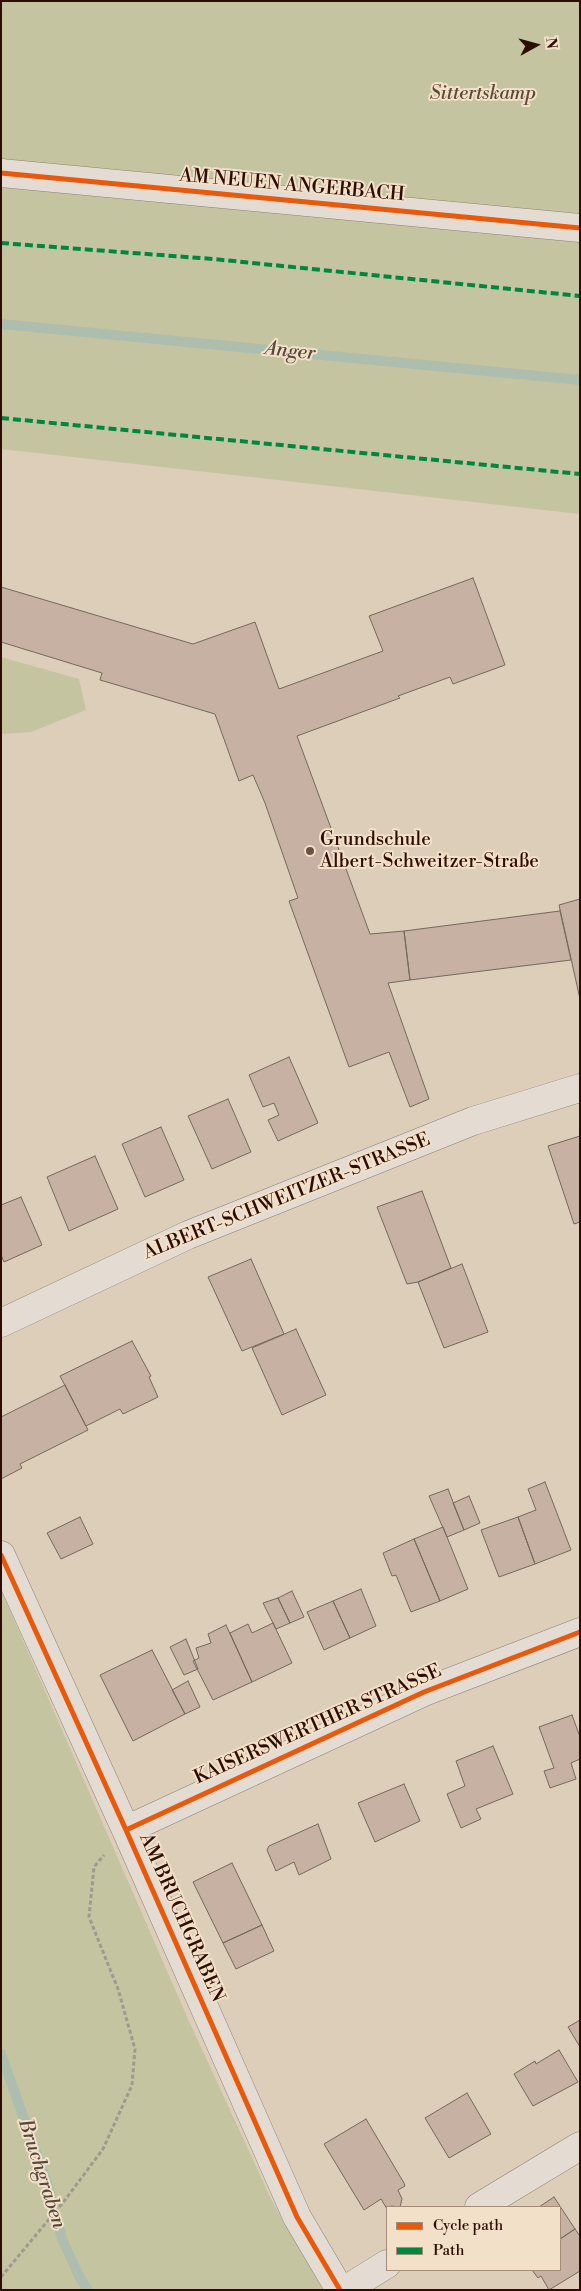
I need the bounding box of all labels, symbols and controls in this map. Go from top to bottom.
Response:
north arrow [511,20,561,70]
text: N [541,37,560,50]
park label: Sittertskamp [430,83,536,105]
street label: AM NEUEN ANGERBACH [178,165,406,207]
water label: Anger [264,337,316,367]
place label: Grundschule Albert-Schweitzer-Straße [320,829,539,873]
marker: Grundschule Albert-Schweitzer-Straße [304,845,316,857]
street label: ALBERT-SCHWEITZER-STRASSE [140,1129,434,1265]
street label: KAISERSWERTHER STRASSE [191,1660,445,1790]
street label: AM BRUCHGRABEN [133,1830,229,2006]
water label: Bruchgraben [12,2116,70,2232]
legend [386,2206,561,2271]
text: Cycle path [433,2216,503,2235]
text: Path [433,2241,465,2260]

